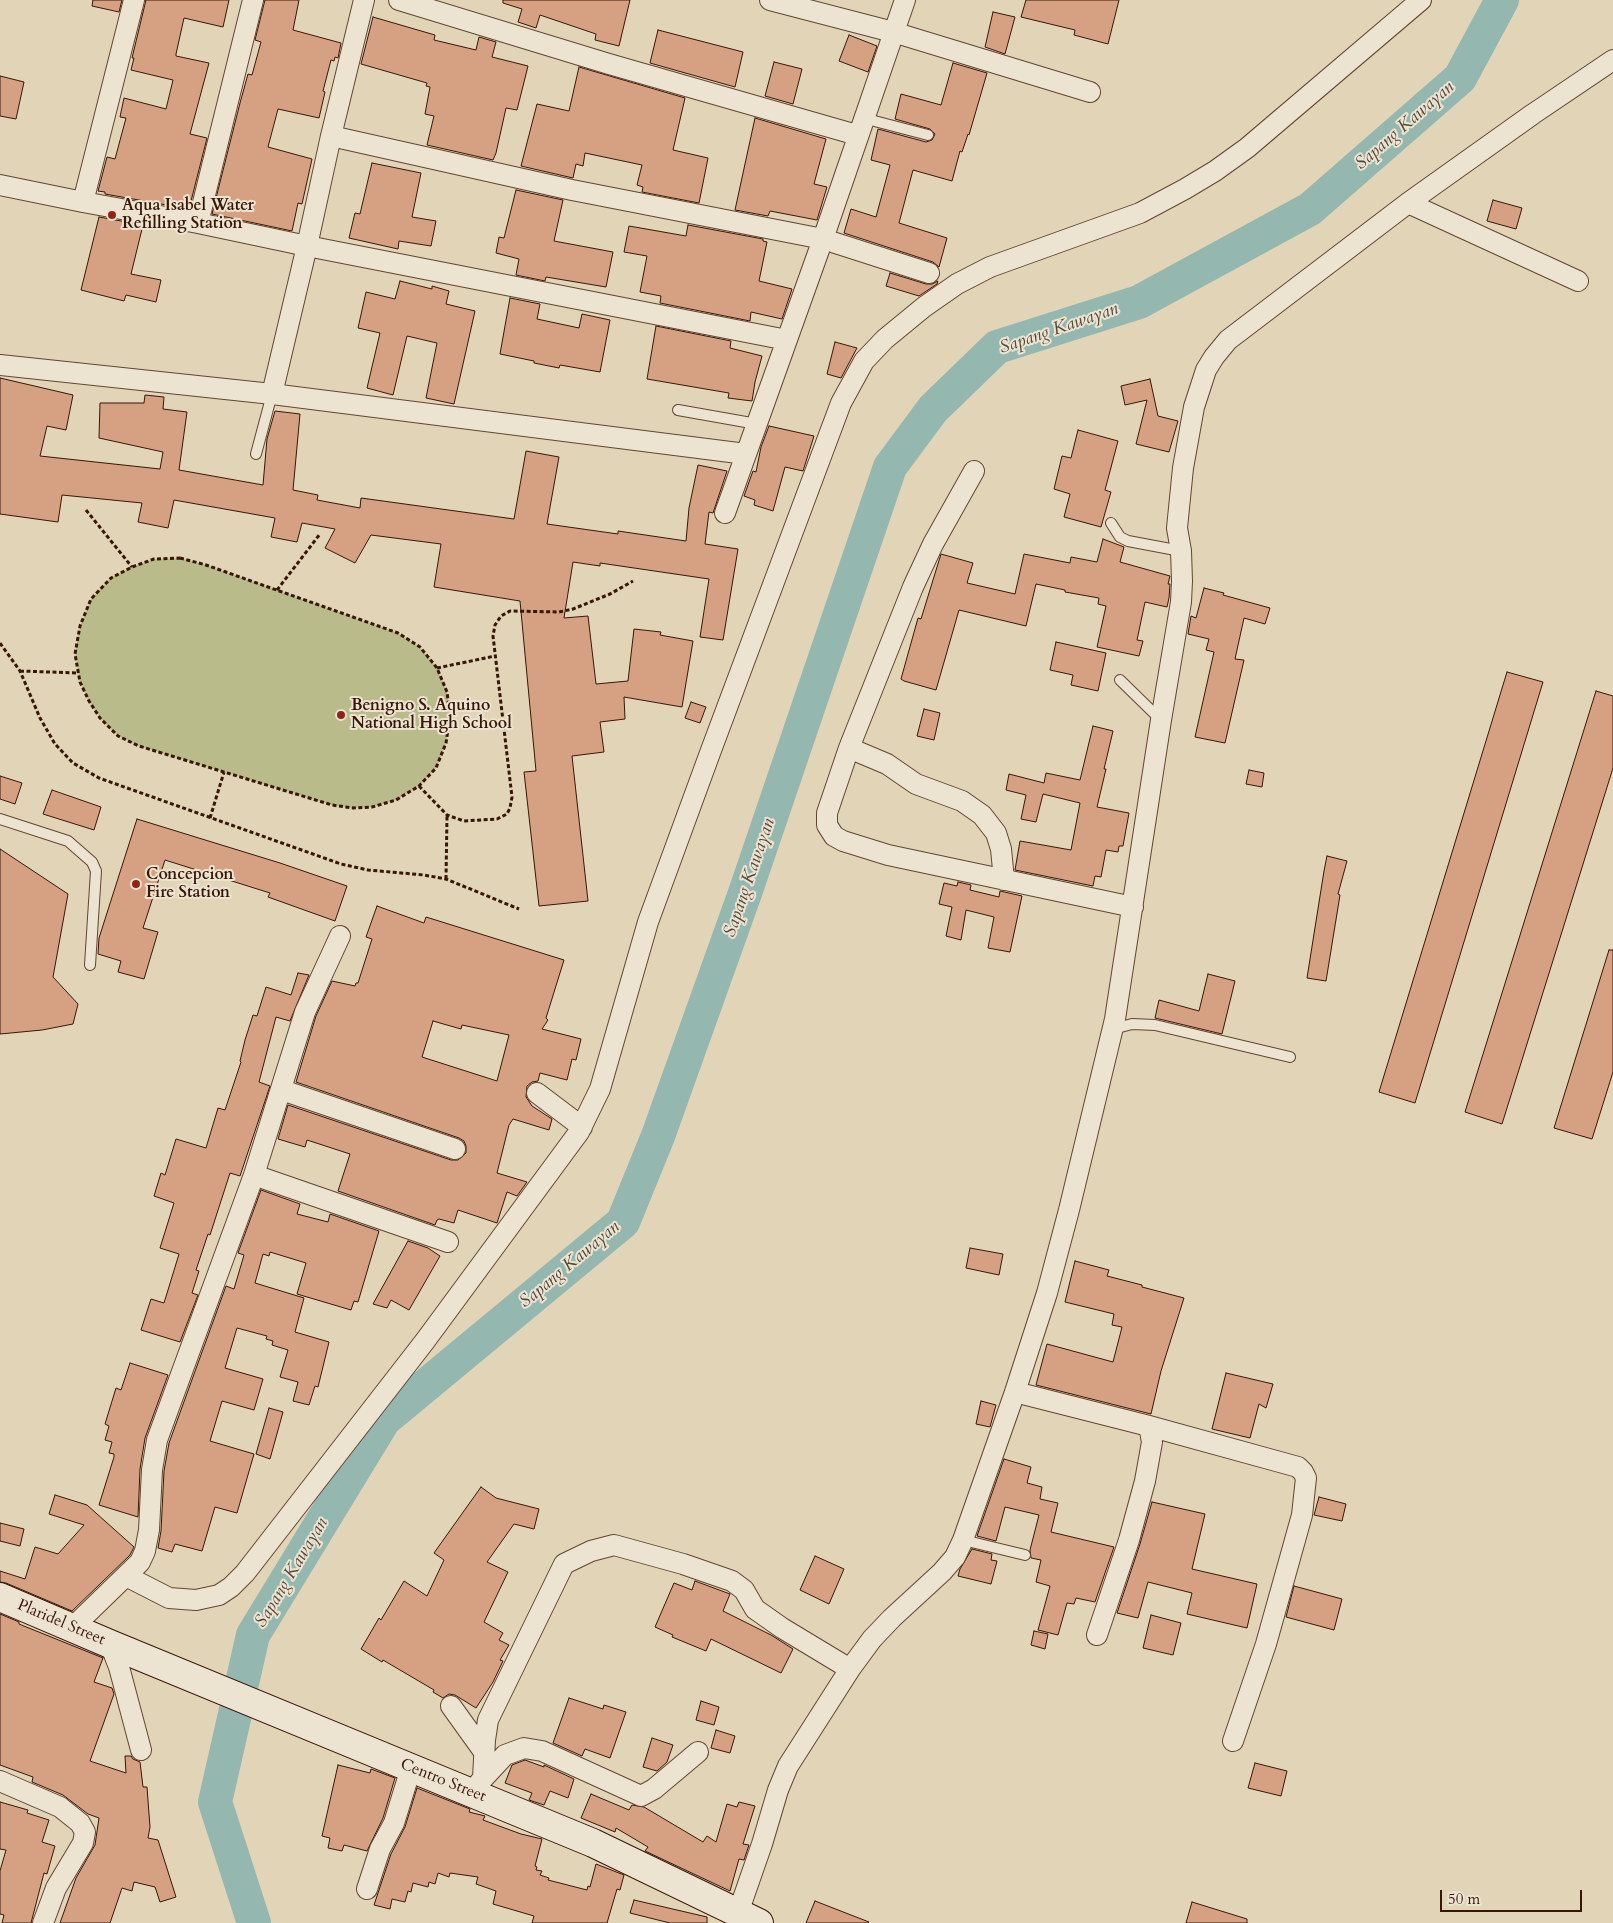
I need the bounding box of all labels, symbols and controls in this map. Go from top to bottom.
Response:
water label: Sapang Kawayan [1351,77,1459,175]
place label: Aqua Isabel Water Refilling Station [122,196,254,234]
marker: Aqua Isabel Water Refilling Station [106,209,118,221]
water label: Sapang Kawayan [997,299,1121,359]
place label: Benigno S. Aquino National High School [351,696,512,734]
marker: Benigno S. Aquino National High School [335,709,347,721]
water label: Sapang Kawayan [720,816,780,940]
place label: Concepcion Fire Station [146,865,233,903]
marker: Concepcion Fire Station [130,878,142,890]
water label: Sapang Kawayan [515,1217,625,1313]
water label: Sapang Kawayan [251,1514,333,1632]
street label: Plaridel Street [14,1596,108,1650]
street label: Centro Street [397,1755,489,1807]
scale bar [1443,1880,1586,1912]
text: 50 m [1448,1889,1480,1909]

